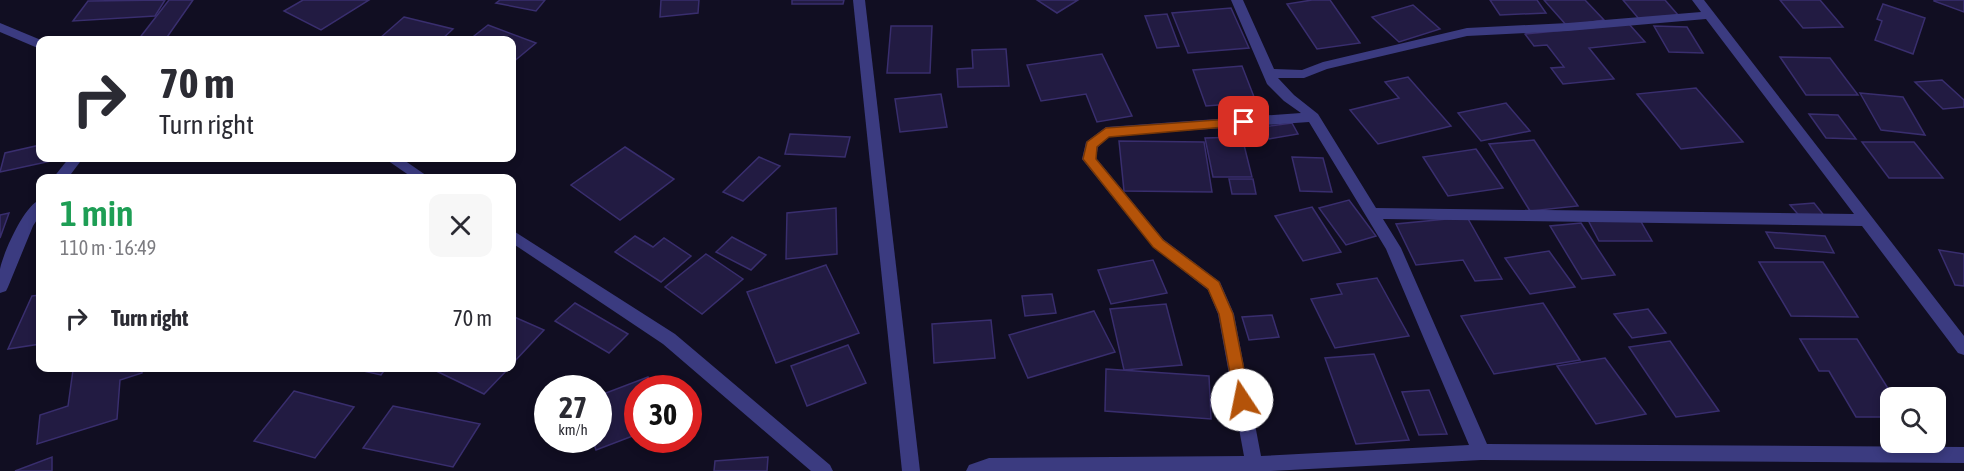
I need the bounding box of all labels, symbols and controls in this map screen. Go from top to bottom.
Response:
text: 70 m [159,59,234,107]
icon: right [60,60,138,138]
pin [1218,96,1269,147]
icon: arrive [1227,105,1260,138]
text: Turn right [159,109,254,140]
text: 1 min [60,192,134,234]
button: close [429,194,492,257]
text: 110 m · 16:49 [60,236,156,259]
icon: right [60,302,93,335]
text: Turn right [111,305,188,331]
text: 70 m [452,305,492,331]
position arrow [1210,368,1274,432]
speed limit sign: 30 [624,375,702,453]
map controls [1880,387,1946,453]
button: search [1880,387,1946,453]
text: 27 [559,390,587,424]
text: km/h [558,421,588,438]

